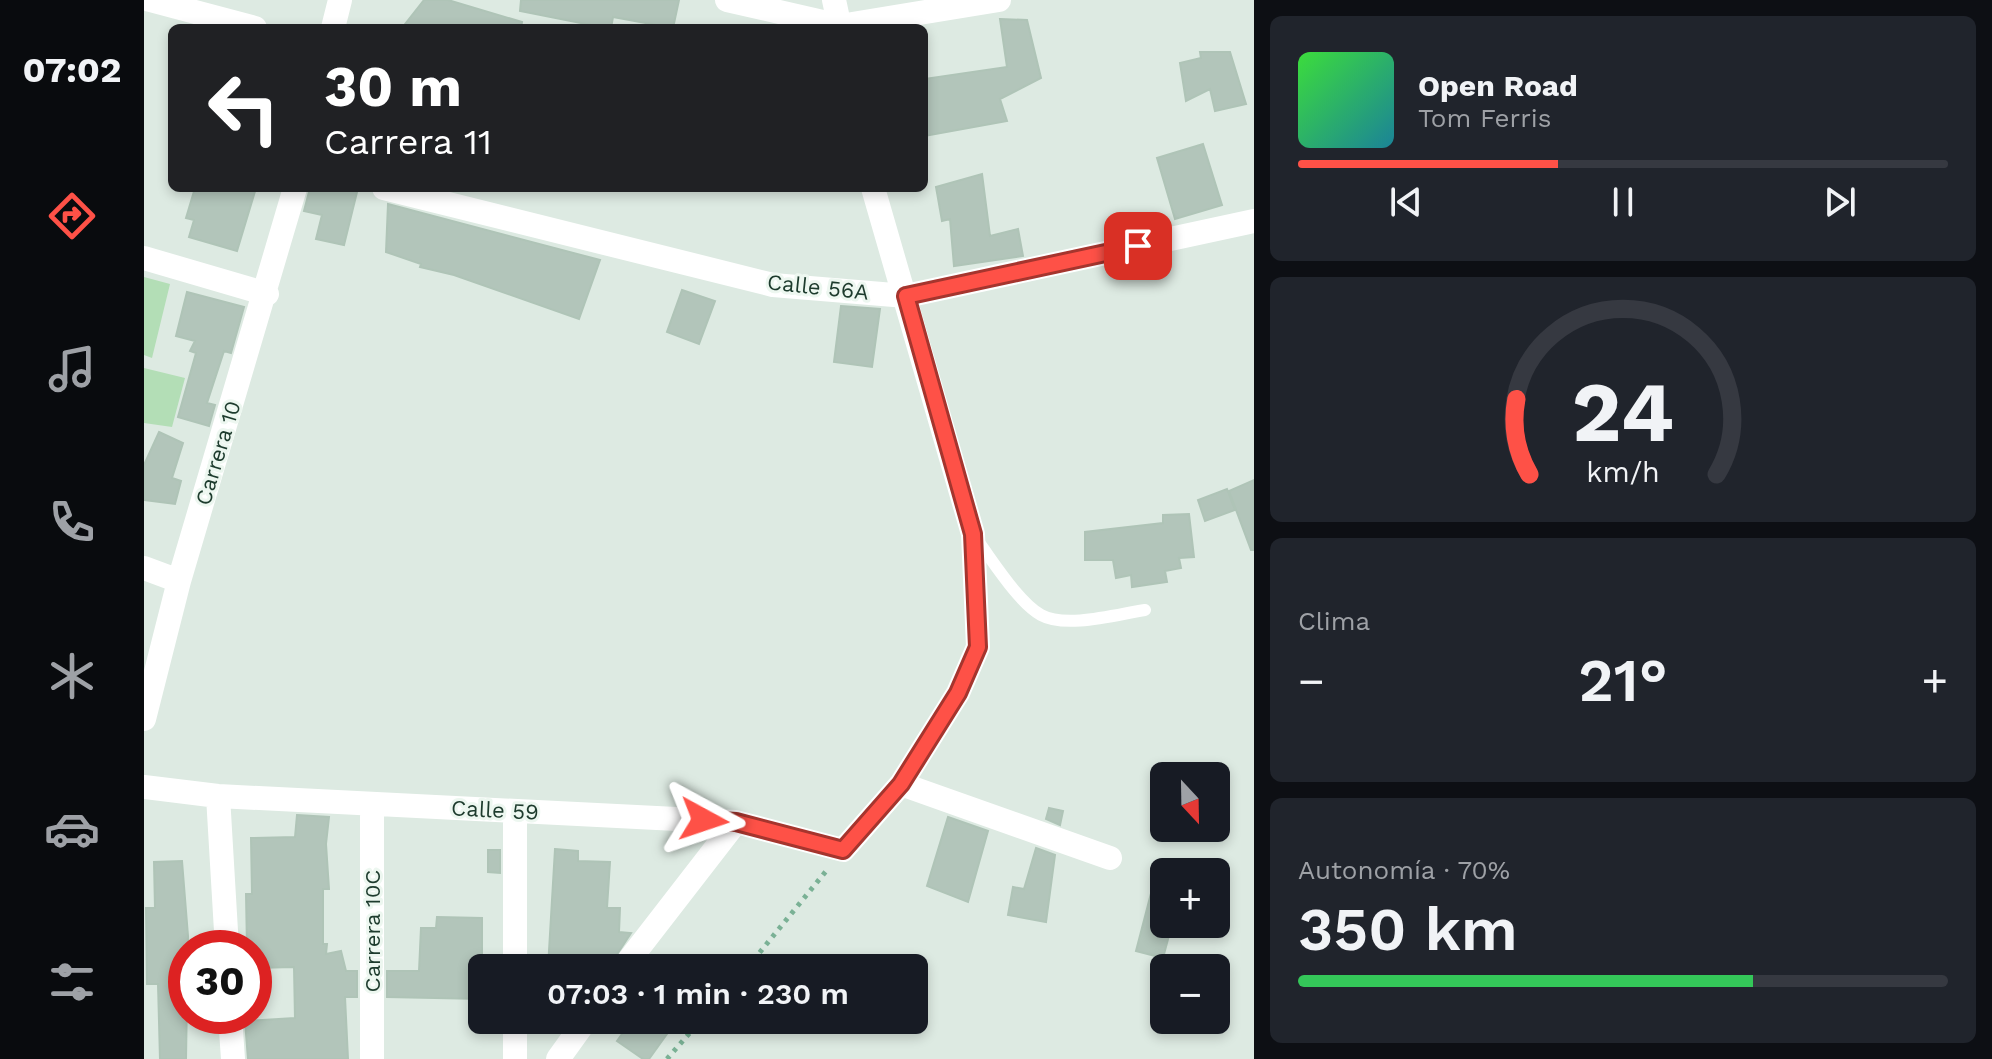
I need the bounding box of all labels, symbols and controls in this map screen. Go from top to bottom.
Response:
text: 07:02 [23,49,122,91]
text: 30 m [324,54,462,120]
icon: left [192,56,296,160]
text: Open Road [1418,68,1578,103]
text: Tom Ferris [1418,103,1551,133]
text: Carrera 11 [324,121,492,163]
icon: previous [1384,180,1428,224]
icon: pause [1601,180,1645,224]
icon: next [1818,180,1862,224]
icon: directions [44,188,100,244]
pin [1104,212,1172,280]
icon: arrive [1116,224,1160,268]
street label: Calle 56A [766,269,870,305]
icon: music [44,341,100,397]
text: 24 [1572,364,1674,461]
street label: Carrera 10 [190,398,246,508]
text: km/h [1586,455,1660,489]
icon: phone [44,494,100,550]
text: Clima [1298,606,1370,636]
text: 21° [1578,645,1668,716]
icon: climate [44,648,100,704]
text: − [1298,655,1325,707]
text: + [1921,655,1948,707]
north arrow [1150,762,1230,842]
map controls [1150,762,1230,1034]
position arrow [662,778,746,862]
street label: Calle 59 [451,795,539,825]
icon: car [44,801,100,857]
text: Autonomía · 70% [1298,855,1510,885]
button: + [1150,858,1230,938]
street label: Carrera 10C [360,870,385,992]
text: 350 km [1298,894,1518,965]
speed limit sign: 30 [168,930,272,1034]
icon: filters [44,954,100,1010]
button: − [1150,954,1230,1034]
text: 07:03 · 1 min · 230 m [547,976,849,1011]

